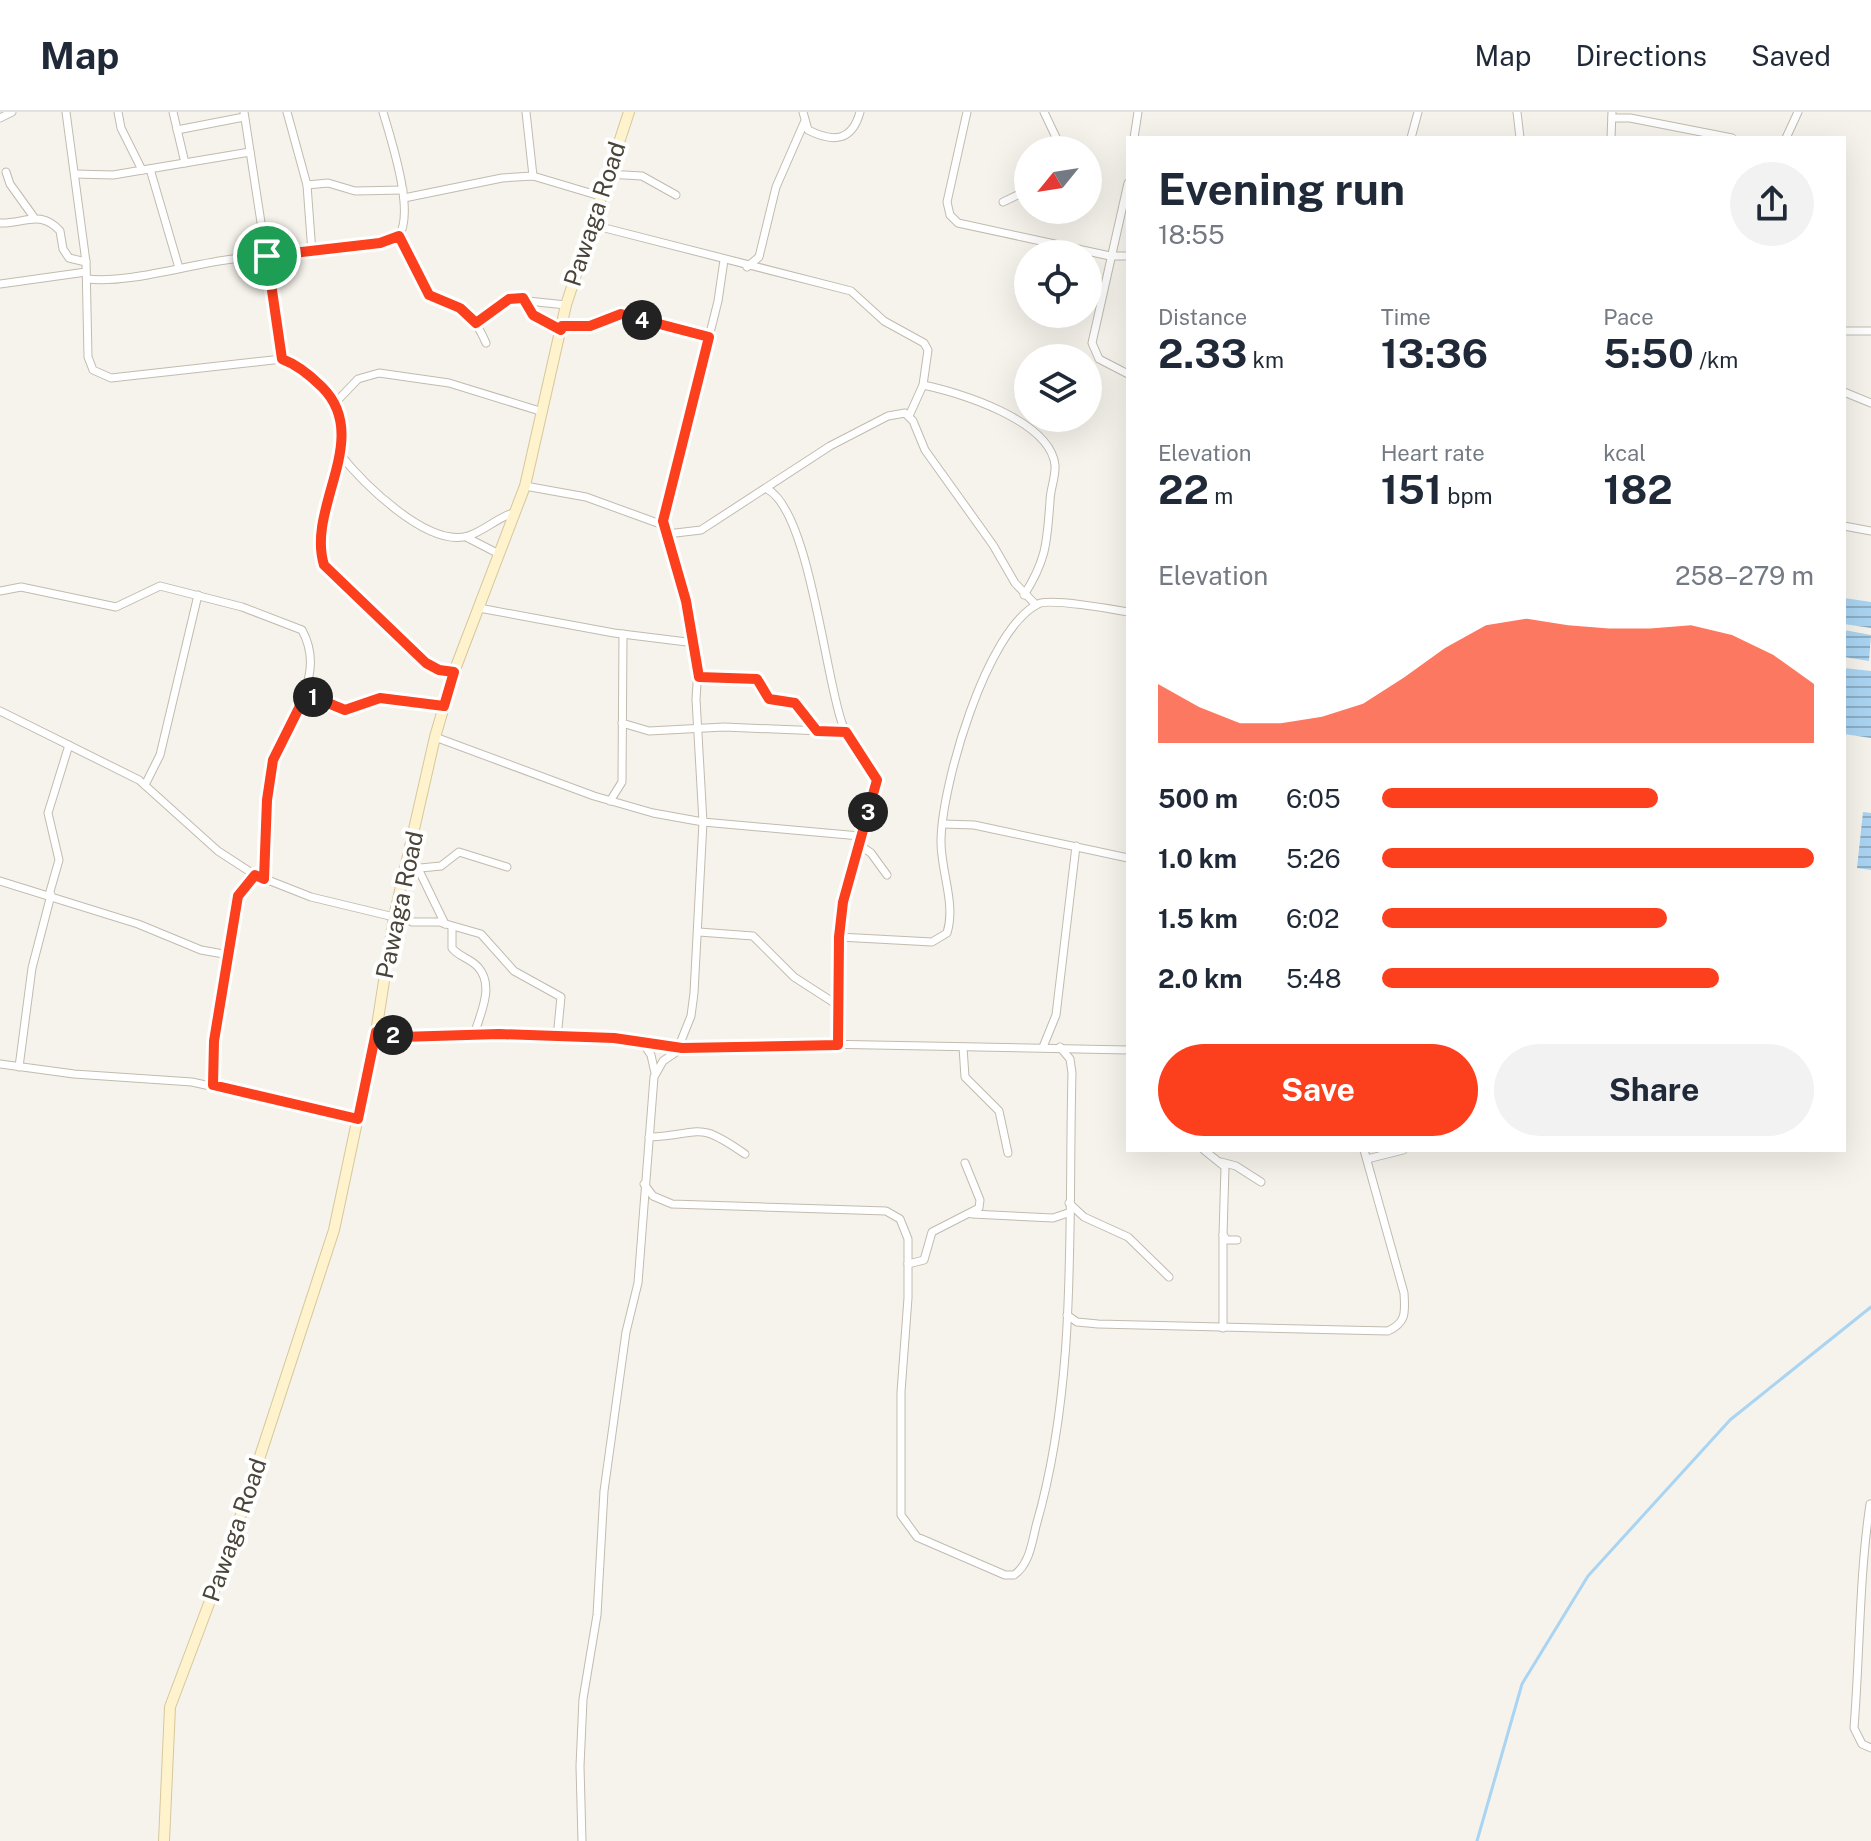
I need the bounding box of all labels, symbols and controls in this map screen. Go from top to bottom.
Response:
text: Map [40,33,119,78]
text: Map [1475,39,1531,72]
text: Directions [1575,39,1707,72]
text: Saved [1751,39,1831,72]
north arrow [1014,136,1102,224]
map controls [1014,136,1102,432]
street label: Pawaga Road [558,138,631,289]
button: share [1730,162,1814,246]
text: Evening run [1158,163,1405,215]
text: 18:55 [1158,219,1225,250]
pin [233,222,301,290]
icon: arrive [245,234,289,278]
button: locate [1014,240,1102,328]
pin: 4 [622,300,662,340]
text: Distance [1158,304,1247,330]
text: Time [1381,304,1431,330]
text: Pace [1603,304,1654,330]
text: 4 [635,307,649,333]
text: 2.33 [1158,330,1247,377]
text: 13:36 [1381,330,1488,377]
text: 5:50 [1603,330,1694,377]
button: layers [1014,344,1102,432]
text: km [1247,347,1284,373]
text: /km [1694,347,1738,373]
text: Elevation [1158,440,1251,466]
text: Heart rate [1381,440,1485,466]
text: kcal [1603,440,1646,466]
text: 22 [1158,466,1209,513]
text: 151 [1381,466,1442,513]
text: 182 [1603,466,1673,513]
text: m [1209,483,1233,509]
text: bpm [1442,483,1493,509]
text: Elevation [1158,560,1268,591]
text: 258–279 m [1675,560,1814,591]
pin: 1 [293,677,333,717]
text: 1 [308,684,318,710]
text: 500 m [1158,783,1238,814]
text: 6:05 [1286,783,1341,814]
pin: 3 [848,792,888,832]
text: 3 [861,799,875,825]
street label: Pawaga Road [370,828,428,981]
text: 1.0 km [1158,843,1237,874]
text: 5:26 [1286,843,1341,874]
text: 1.5 km [1158,903,1238,934]
text: 6:02 [1286,903,1339,934]
text: 2.0 km [1158,963,1243,994]
text: 5:48 [1286,963,1342,994]
pin: 2 [373,1015,413,1055]
text: 2 [386,1022,400,1048]
button: Save [1158,1044,1478,1136]
button: Share [1494,1044,1814,1136]
street label: Pawaga Road [196,1454,272,1605]

